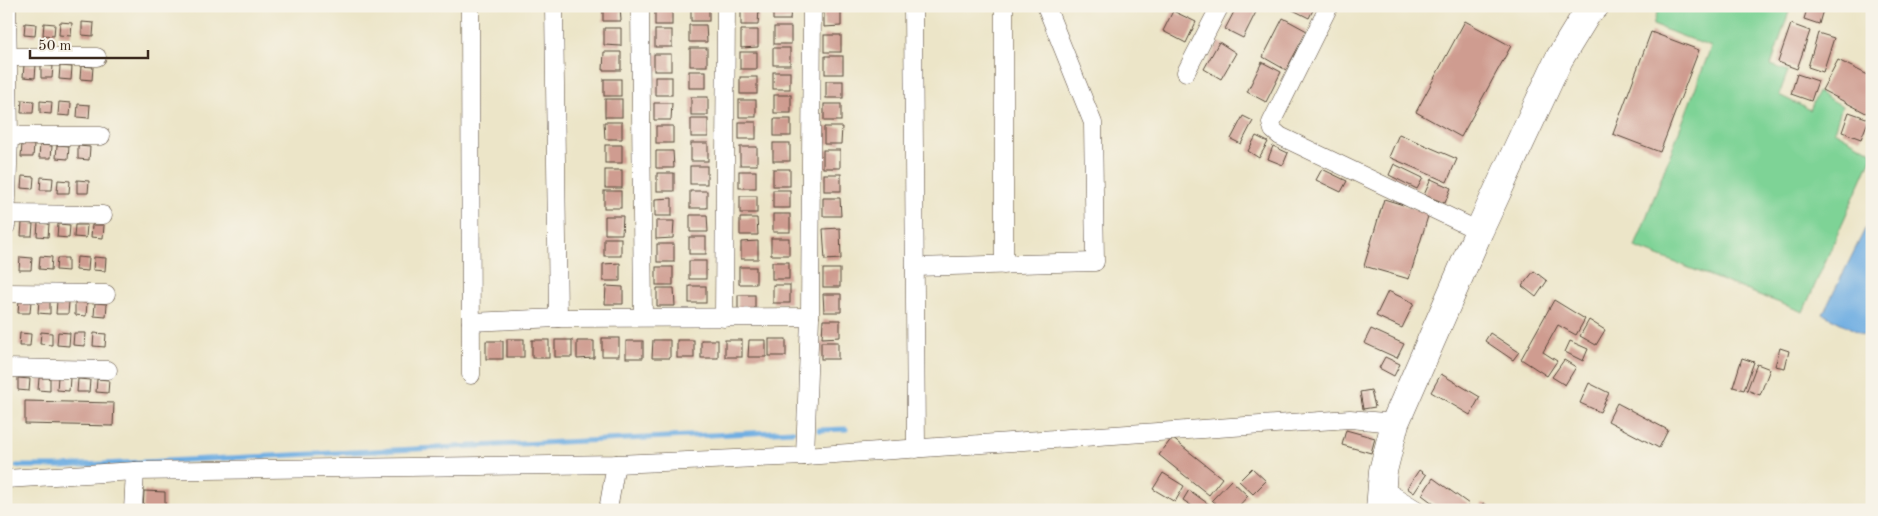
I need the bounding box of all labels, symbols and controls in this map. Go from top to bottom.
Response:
scale bar [30,28,148,60]
text: 50 m [38,39,72,54]

